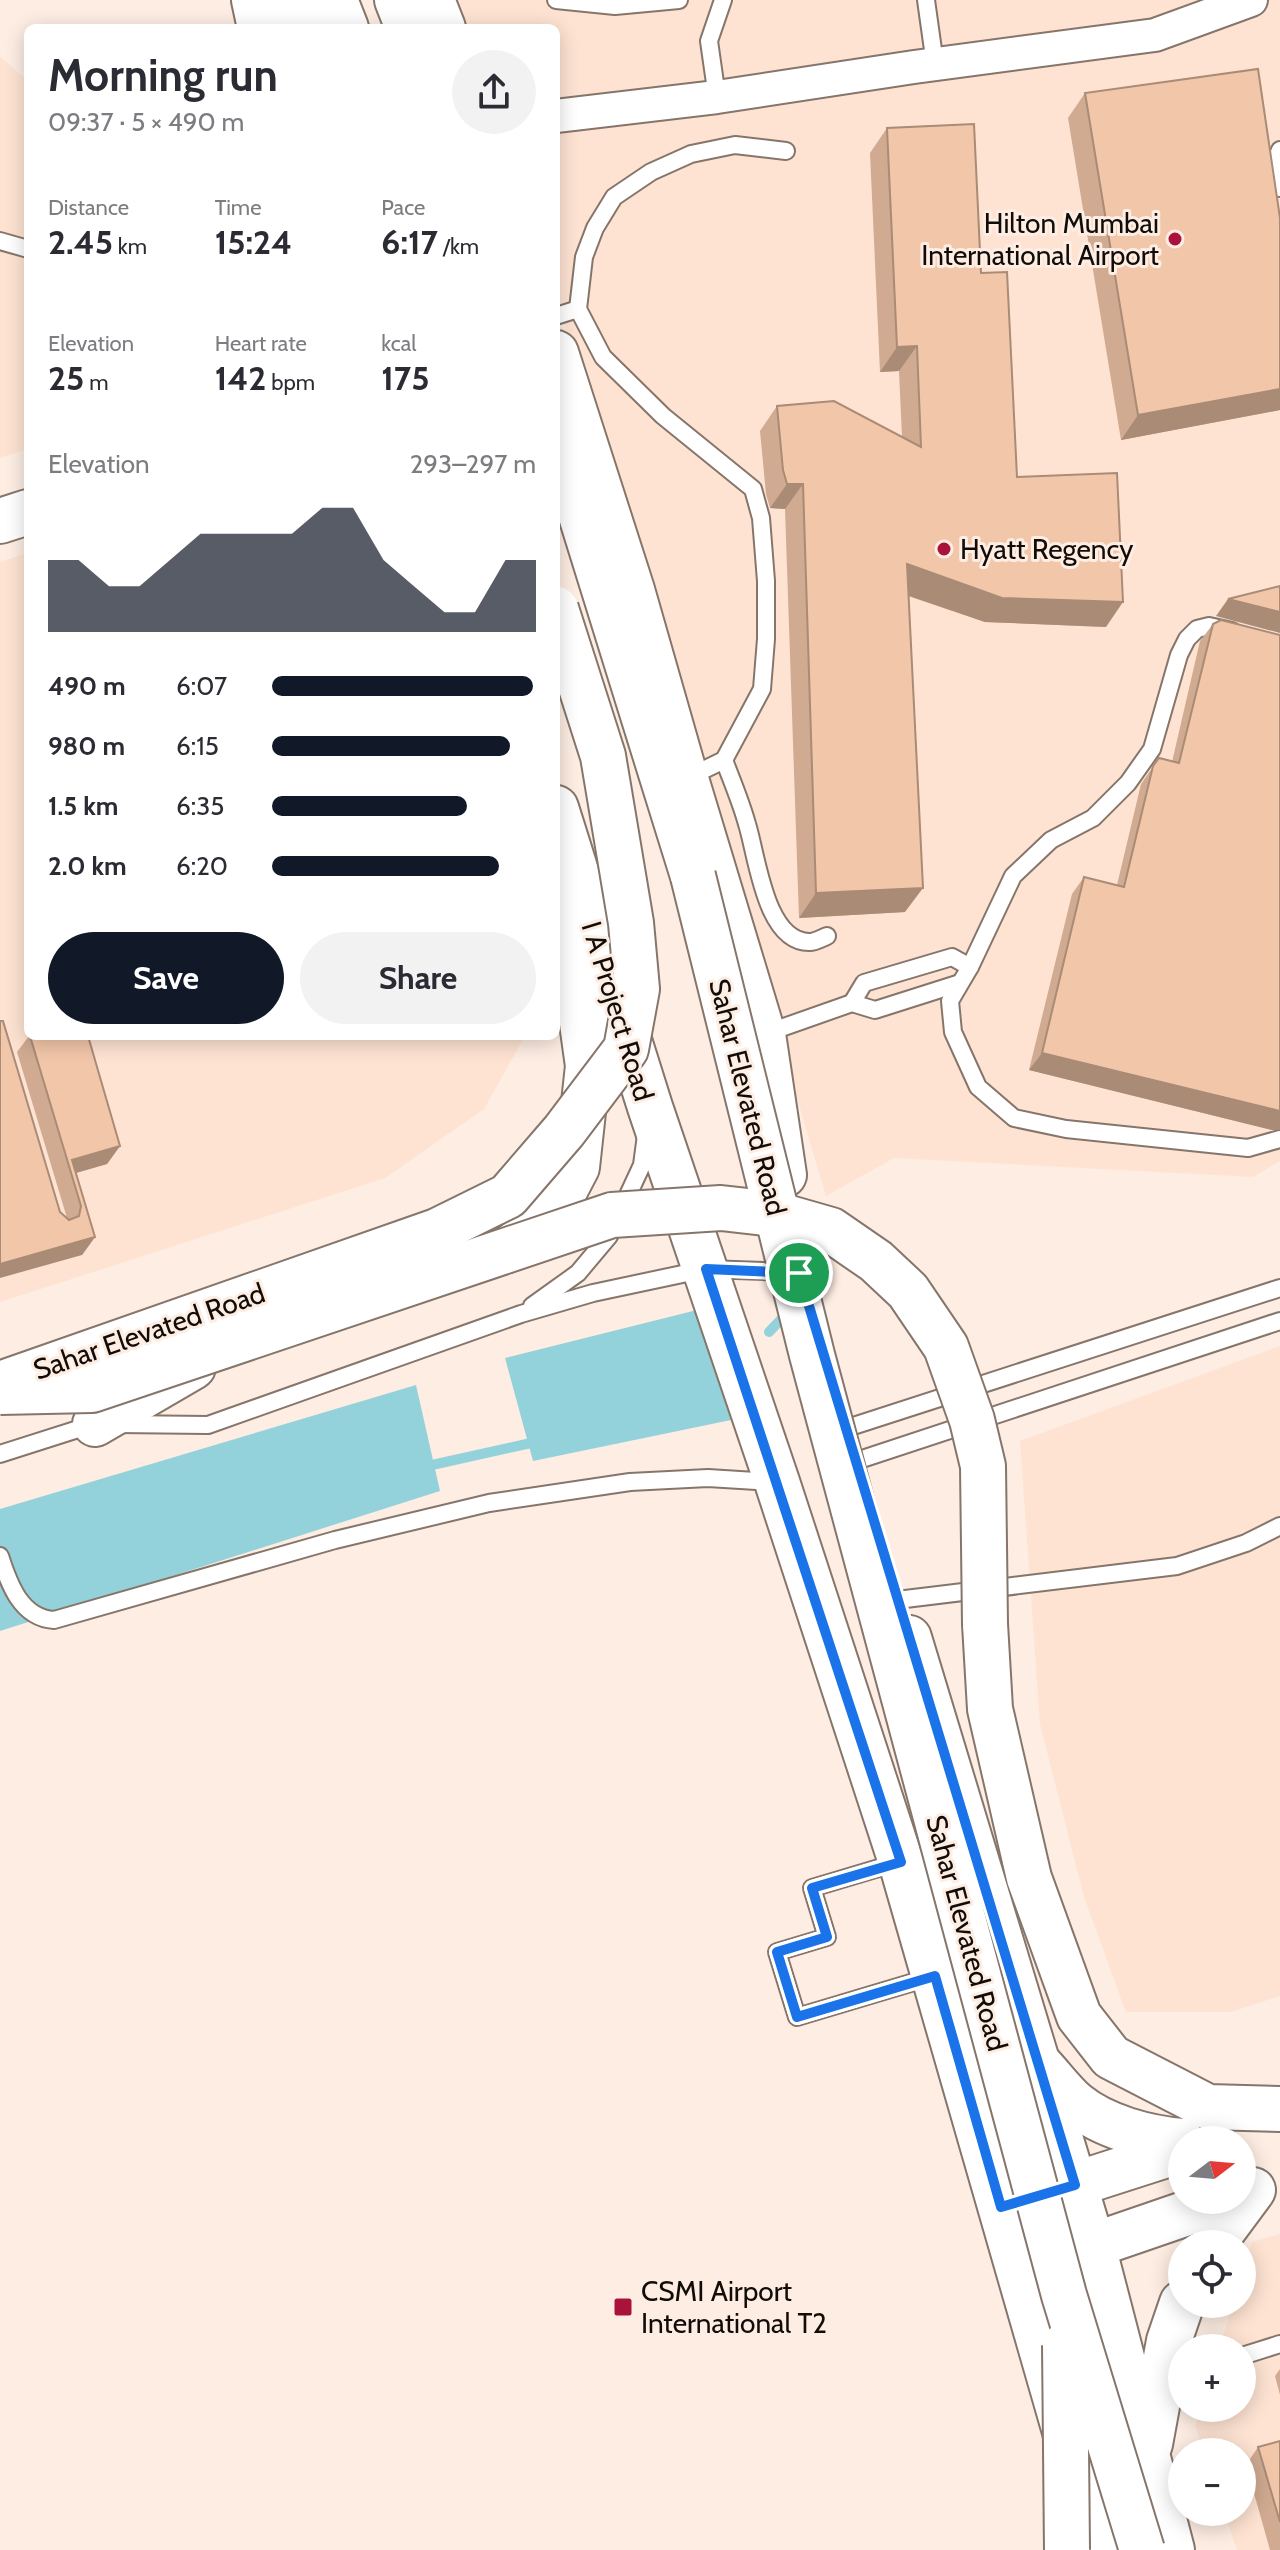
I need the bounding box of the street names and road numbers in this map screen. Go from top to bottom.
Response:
street label: I A Project Road [575,917,661,1105]
street label: Sahar Elevated Road [702,975,794,1219]
street label: Sahar Elevated Road [29,1275,269,1387]
street label: Sahar Elevated Road [919,1811,1015,2055]

